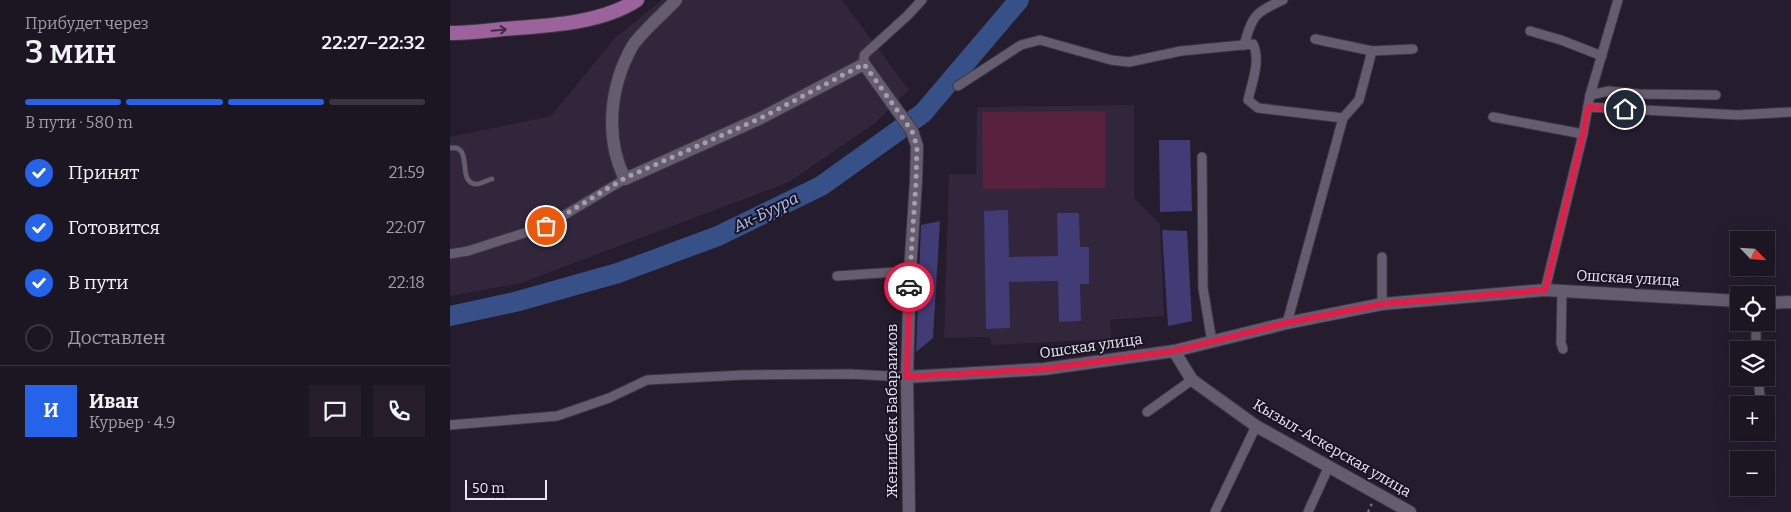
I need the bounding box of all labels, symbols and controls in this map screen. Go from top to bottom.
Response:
text: Прибудет через [25,14,149,33]
one-way arrow [490,25,506,35]
text: 22:27–22:32 [322,31,425,54]
text: 3 мин [25,33,116,71]
pin [1604,88,1646,130]
icon: home [1611,95,1639,123]
text: В пути · 580 m [25,113,133,132]
icon: check [25,159,53,187]
text: Принят [68,161,139,184]
text: 21:59 [389,163,425,182]
water label: Ак-Буура [730,188,802,236]
pin [525,205,567,247]
icon: bag [532,212,560,240]
icon: check [25,214,53,242]
text: Готовится [68,216,160,239]
text: 22:07 [386,218,425,237]
north arrow [1730,231,1775,276]
map controls [1730,231,1775,496]
courier [884,262,934,312]
street label: Ошская улица [1576,266,1680,290]
icon: check [25,269,53,297]
text: В пути [68,271,129,294]
text: 22:18 [388,273,425,292]
icon: car [895,273,923,301]
button: locate [1730,286,1775,331]
street label: Женишбек Бабараимов [883,324,901,498]
text: Доставлен [68,326,166,349]
street label: Ошская улица [1038,330,1144,362]
button: layers [1730,341,1775,386]
button: chat [309,385,361,437]
button: phone [373,385,425,437]
text: Иван [89,390,139,413]
street label: Кызыл-Аскерская улица [1250,395,1414,501]
button: + [1730,396,1775,441]
text: И [43,399,59,422]
text: Курьер · 4.9 [89,413,175,432]
button: − [1730,451,1775,496]
scale bar [465,477,548,500]
text: 50 m [472,480,505,497]

